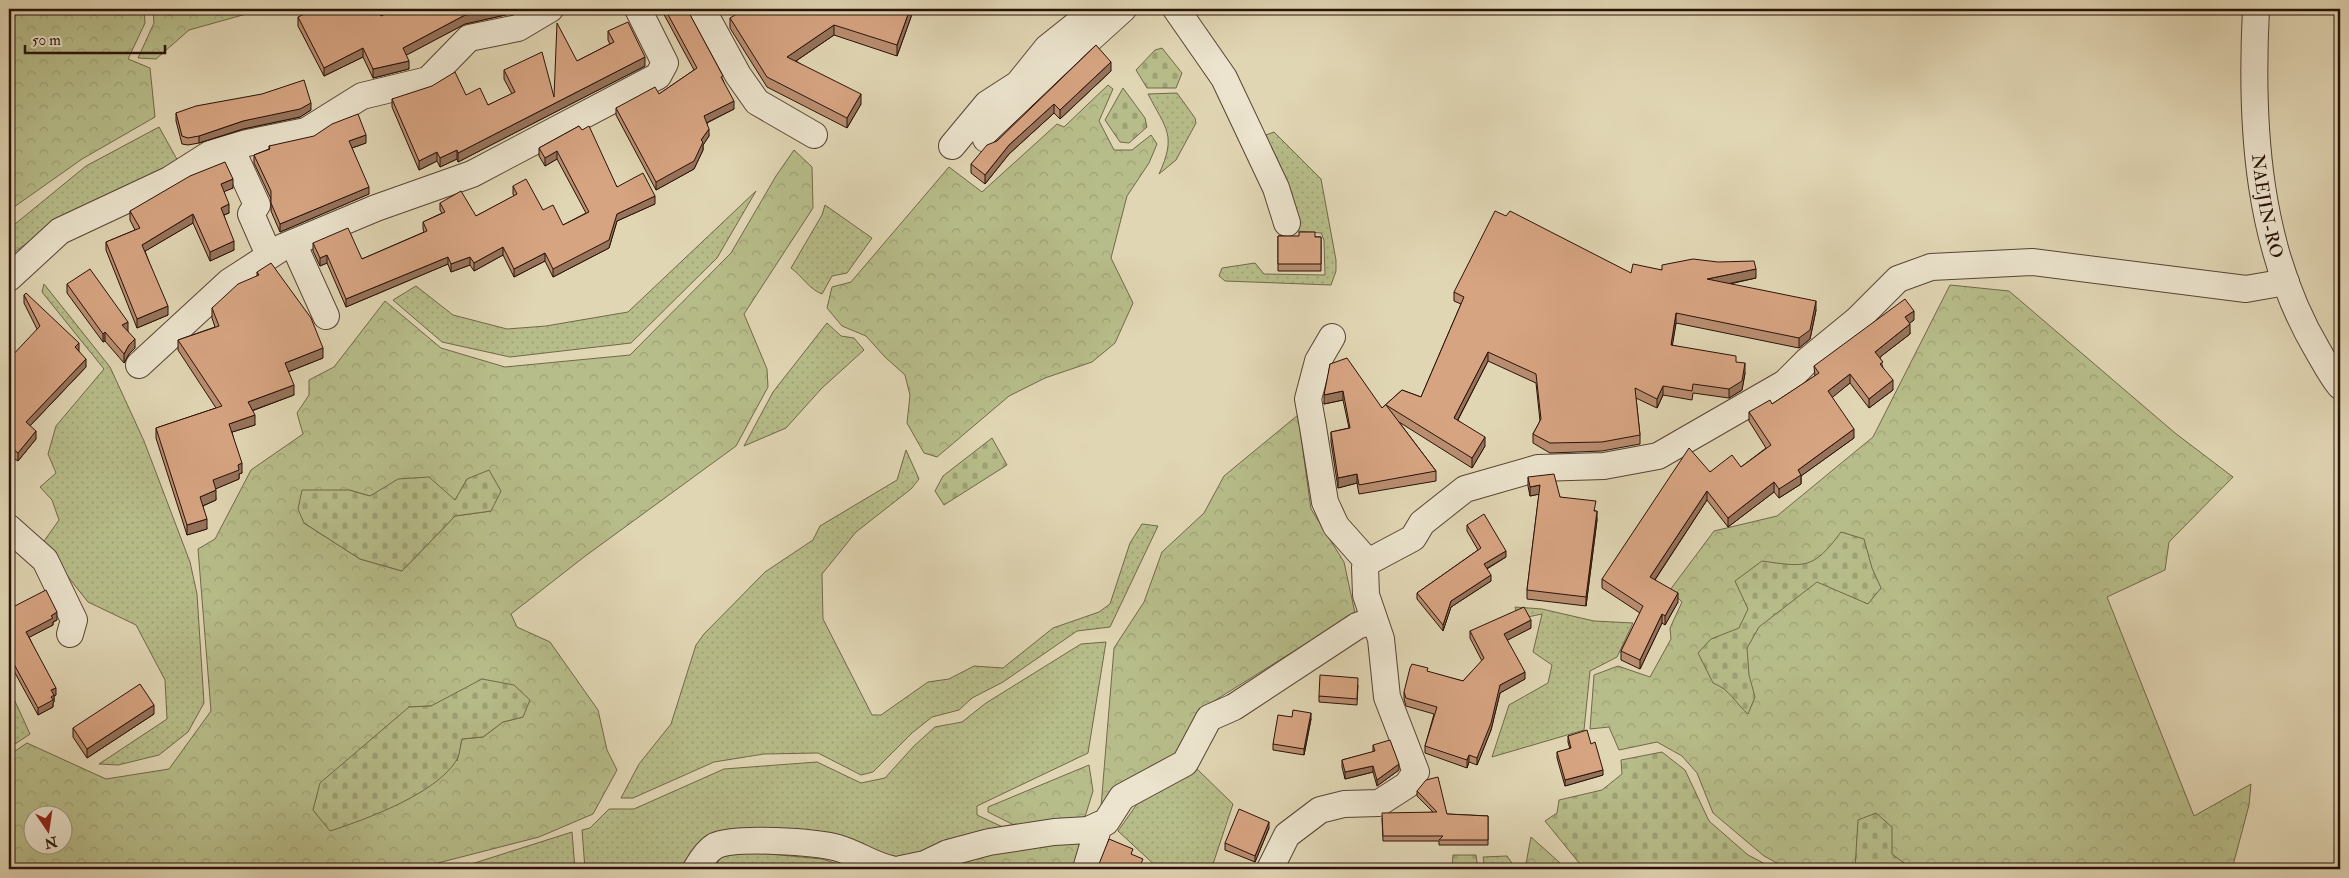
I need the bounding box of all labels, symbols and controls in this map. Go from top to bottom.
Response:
scale bar [25,22,165,54]
text: 50 m [32,31,61,50]
street label: NAEJIN-RO [2247,153,2289,261]
north arrow [22,806,72,856]
text: N [42,832,60,852]

